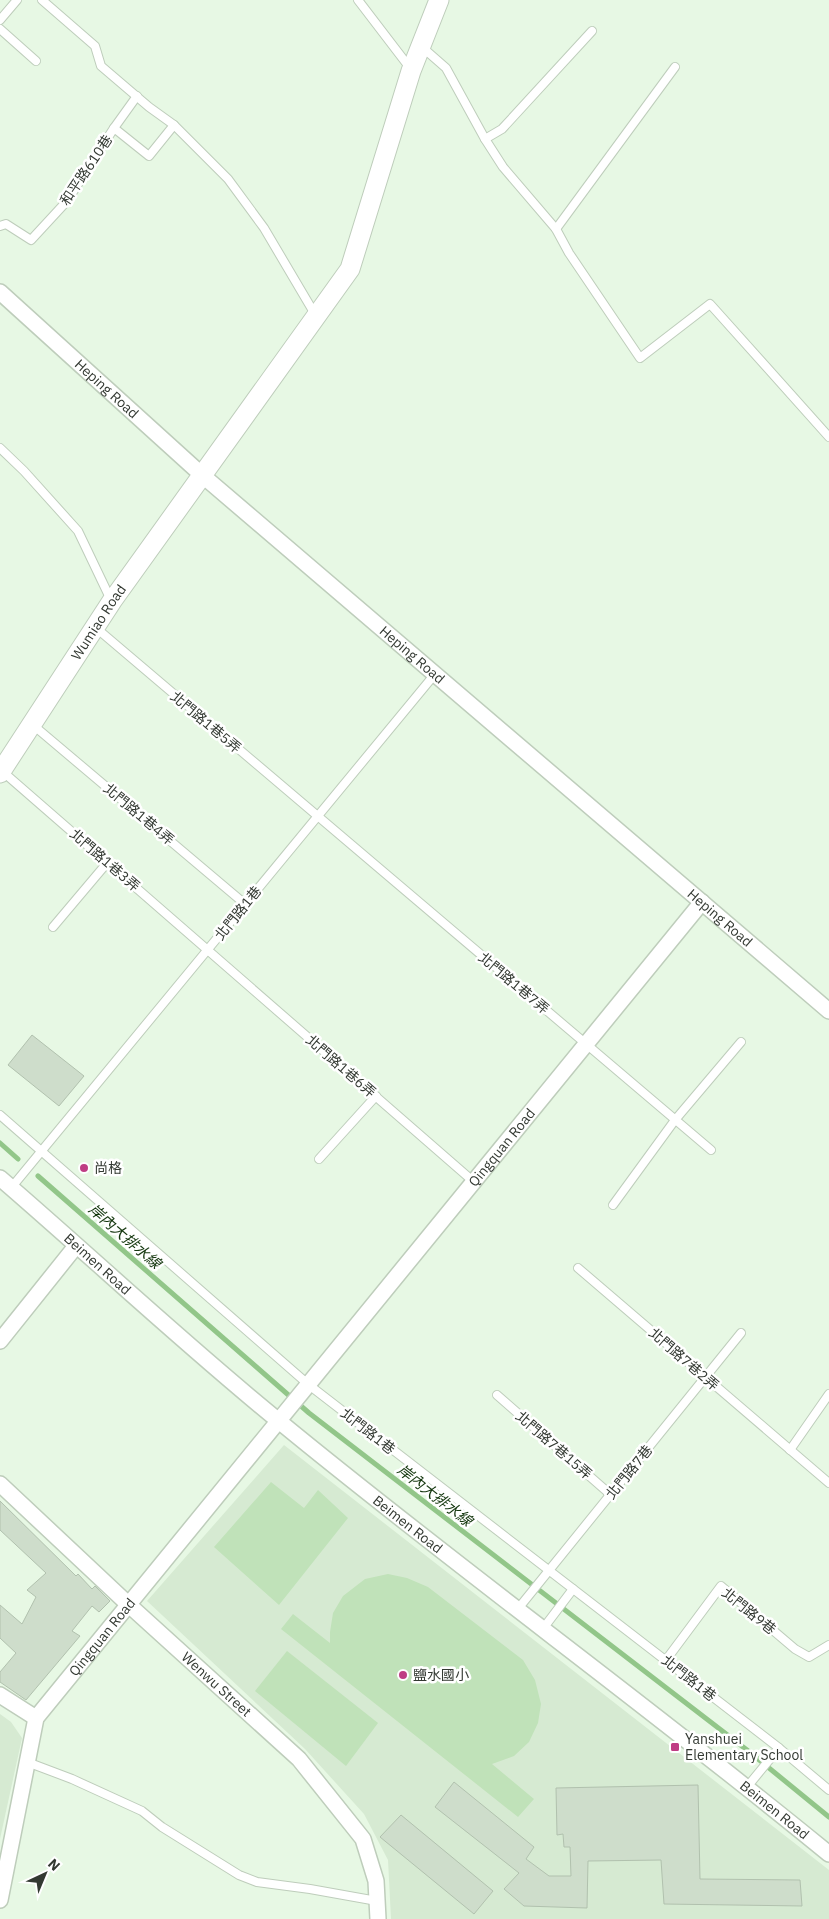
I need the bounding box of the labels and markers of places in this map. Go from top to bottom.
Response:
place label: 尚格 [94,1159,122,1177]
marker: 尚格 [78,1162,90,1174]
place label: 鹽水國小 [413,1666,469,1684]
marker: 鹽水國小 [397,1669,409,1681]
place label: Yanshuei Elementary School [685,1730,803,1764]
marker: Yanshuei Elementary School [669,1741,681,1753]

